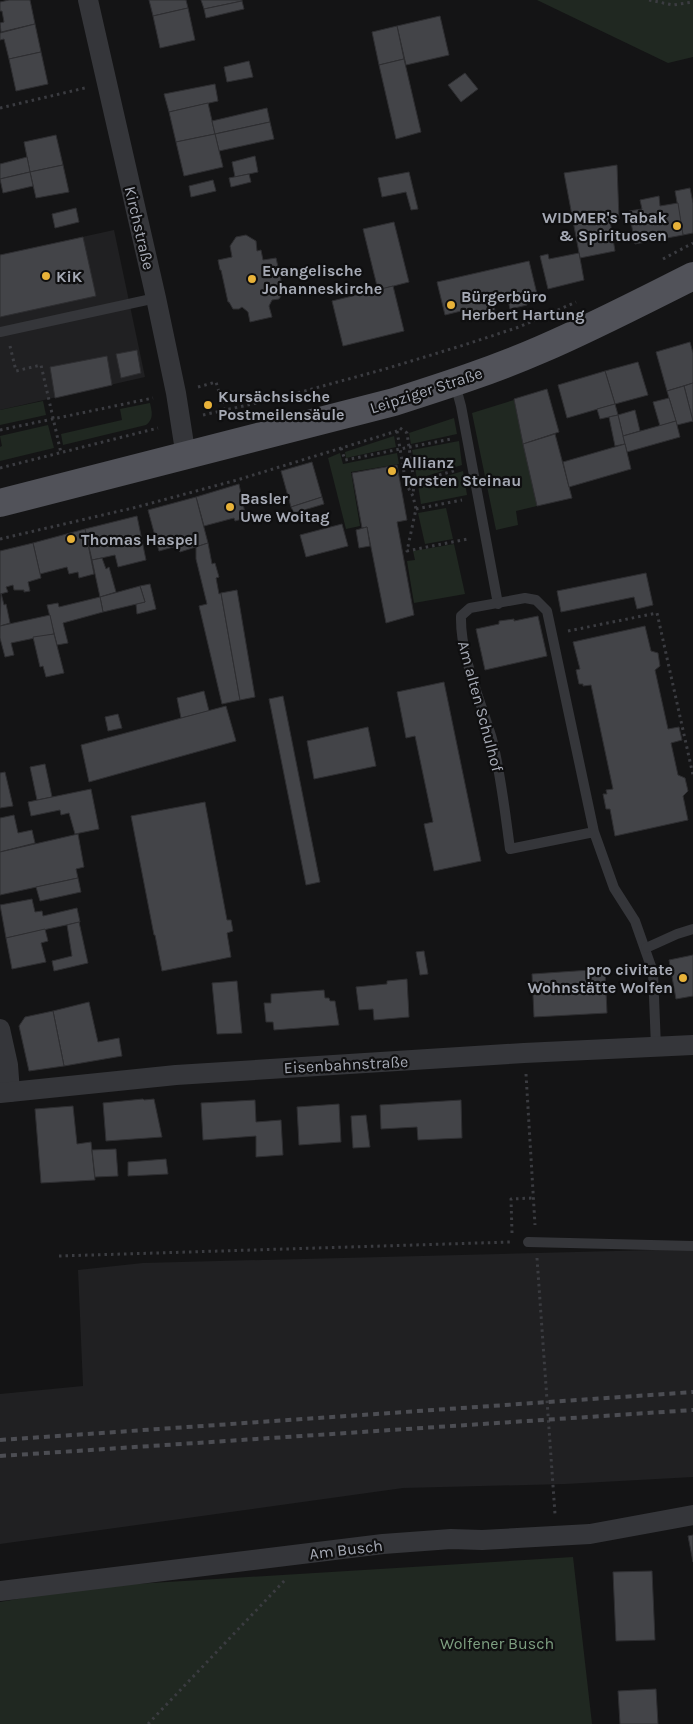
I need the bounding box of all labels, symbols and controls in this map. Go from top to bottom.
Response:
street label: Kirchstraße [121,184,158,272]
place label: WIDMER's Tabak & Spirituosen [542,208,668,245]
marker: WIDMER's Tabak & Spirituosen [671,220,683,232]
place label: Evangelische Johanneskirche [262,261,382,298]
place label: KiK [56,267,83,286]
marker: KiK [40,270,52,282]
marker: Evangelische Johanneskirche [246,273,258,285]
place label: Bürgerbüro Herbert Hartung [461,287,585,324]
marker: Bürgerbüro Herbert Hartung [445,299,457,311]
street label: Leipziger Straße [367,363,485,418]
place label: Kursächsische Postmeilensäule [218,387,345,424]
marker: Kursächsische Postmeilensäule [202,399,214,411]
place label: Allianz Torsten Steinau [402,453,521,490]
marker: Allianz Torsten Steinau [386,465,398,477]
place label: Basler Uwe Woitag [240,489,330,526]
marker: Basler Uwe Woitag [224,501,236,513]
place label: Thomas Haspel [81,530,198,549]
marker: Thomas Haspel [65,533,77,545]
street label: Am alten Schulhof [454,639,507,774]
place label: pro civitate Wohnstätte Wolfen [527,960,673,997]
marker: pro civitate Wohnstätte Wolfen [677,972,689,984]
street label: Eisenbahnstraße [283,1052,409,1077]
street label: Am Busch [308,1536,384,1563]
park label: Wolfener Busch [440,1634,554,1653]

